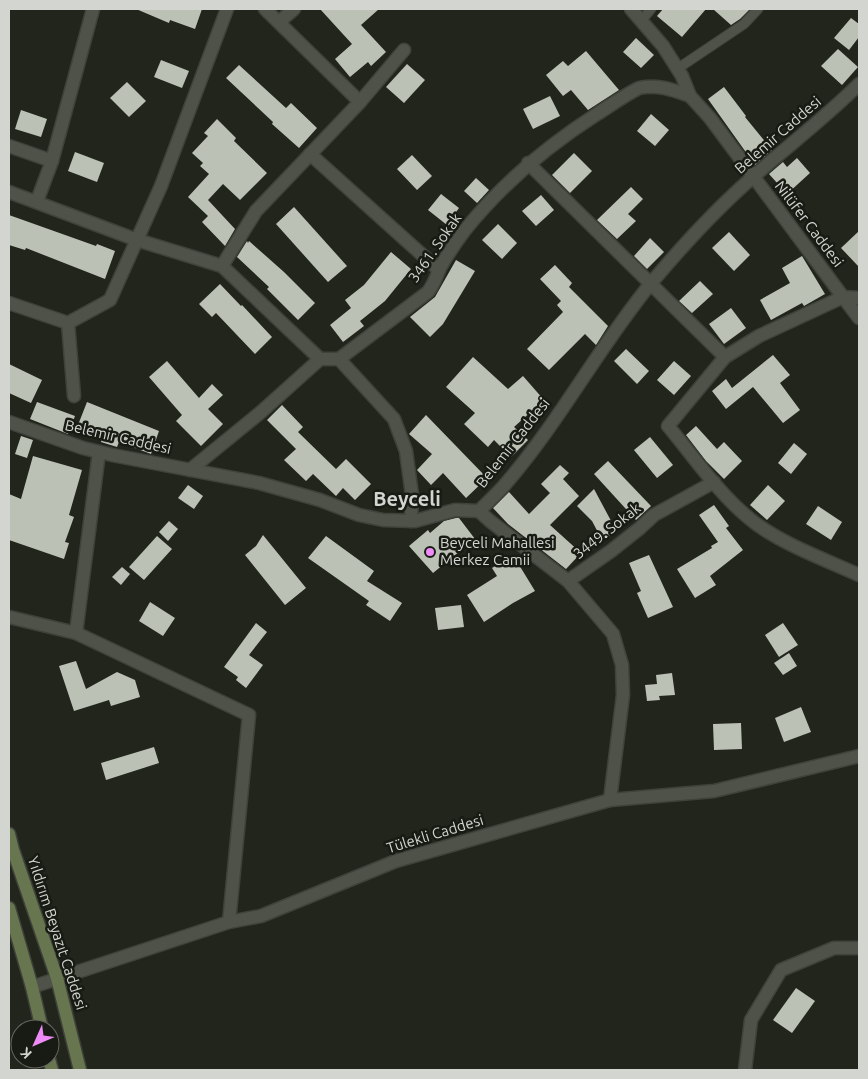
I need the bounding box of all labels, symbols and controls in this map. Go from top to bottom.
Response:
street label: Belemir Caddesi [731,93,824,177]
street label: Nilüfer Caddesi [772,178,847,270]
street label: 3461. Sokak [405,210,465,286]
street label: Belemir Caddesi [472,395,553,491]
street label: Belemir Caddesi [63,416,173,457]
district label: Beyceli [373,487,441,510]
street label: 3449. Sokak [570,499,644,562]
place label: Beyceli Mahallesi Merkez Camii [440,534,555,568]
marker: Beyceli Mahallesi Merkez Camii [424,546,436,558]
street label: Tülekli Caddesi [384,811,485,856]
street label: Yıldırım Beyazıt Caddesi [25,854,90,1012]
north arrow [10,1019,60,1069]
text: K [16,1044,35,1062]

